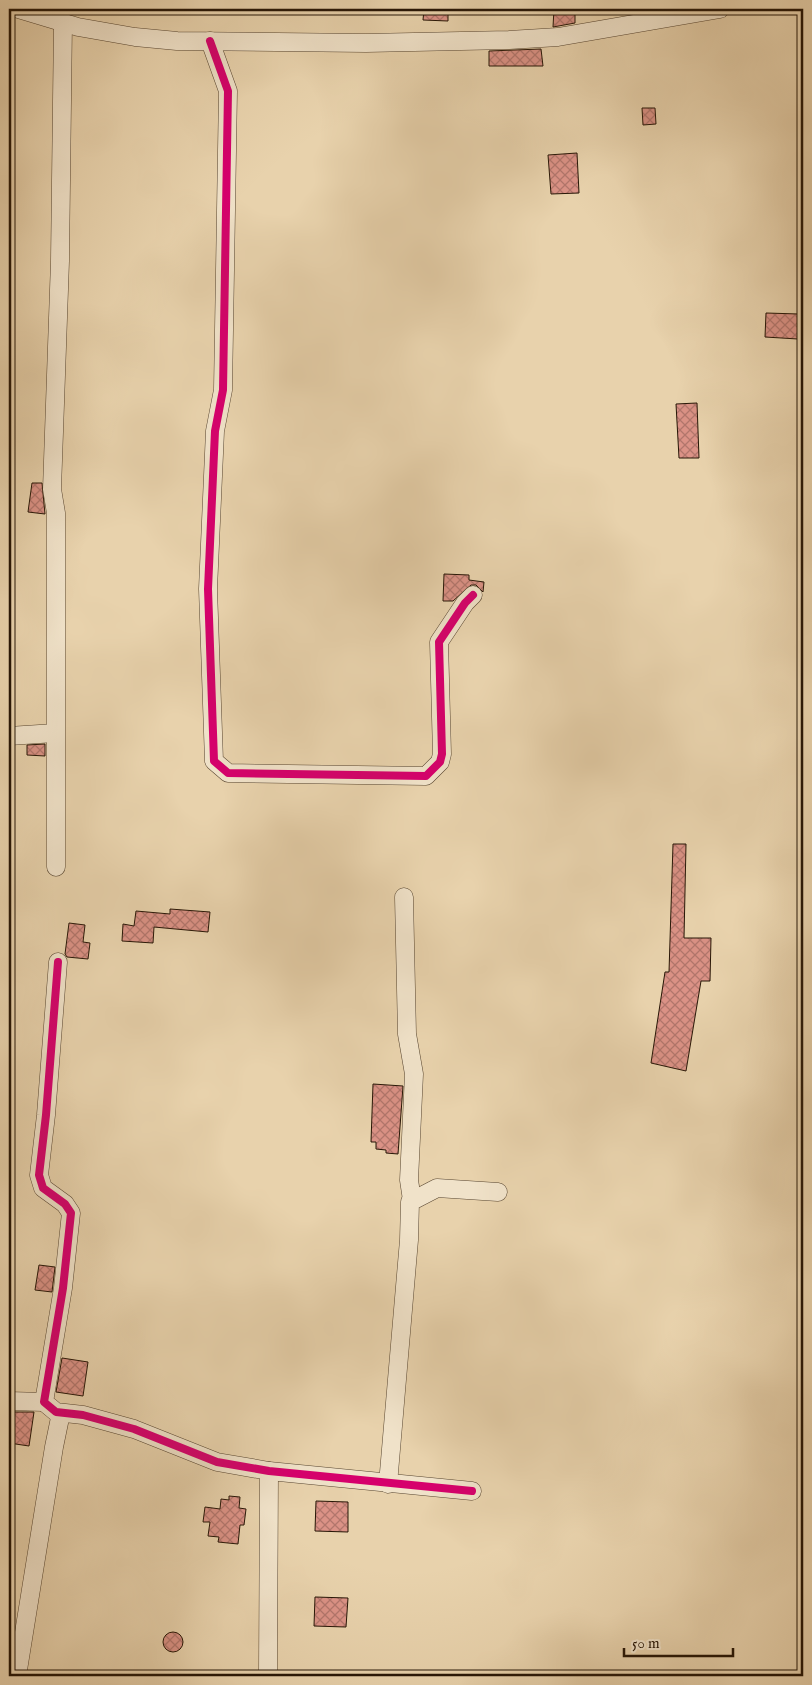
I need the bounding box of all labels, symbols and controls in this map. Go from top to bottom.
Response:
scale bar [624,1625,733,1657]
text: 50 m [632,1634,660,1653]

